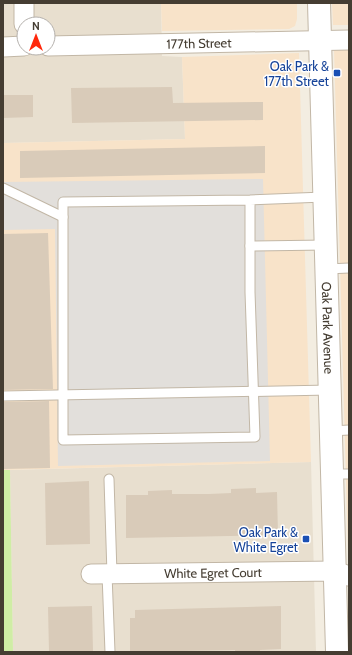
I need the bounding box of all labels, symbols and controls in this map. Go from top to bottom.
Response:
north arrow [16,16,56,56]
text: N [32,19,40,33]
street label: 177th Street [166,34,232,52]
place label: Oak Park & 177th Street [264,58,330,89]
marker: Oak Park & 177th Street [332,68,342,78]
street label: Oak Park Avenue [319,281,337,375]
place label: Oak Park & White Egret [234,524,299,555]
marker: Oak Park & White Egret [301,534,311,544]
street label: White Egret Court [164,564,263,581]

